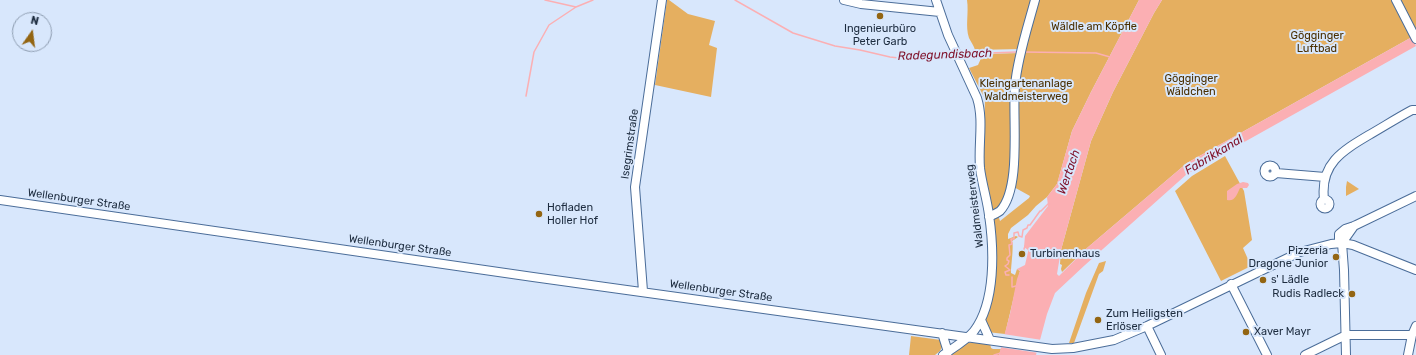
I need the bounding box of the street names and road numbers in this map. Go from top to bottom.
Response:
street label: Isegrimstraße [619,108,641,180]
street label: Waldmeisterweg [963,163,987,249]
street label: Wellenburger Straße [27,186,131,214]
street label: Wellenburger Straße [348,232,452,260]
street label: Wellenburger Straße [669,277,773,305]

